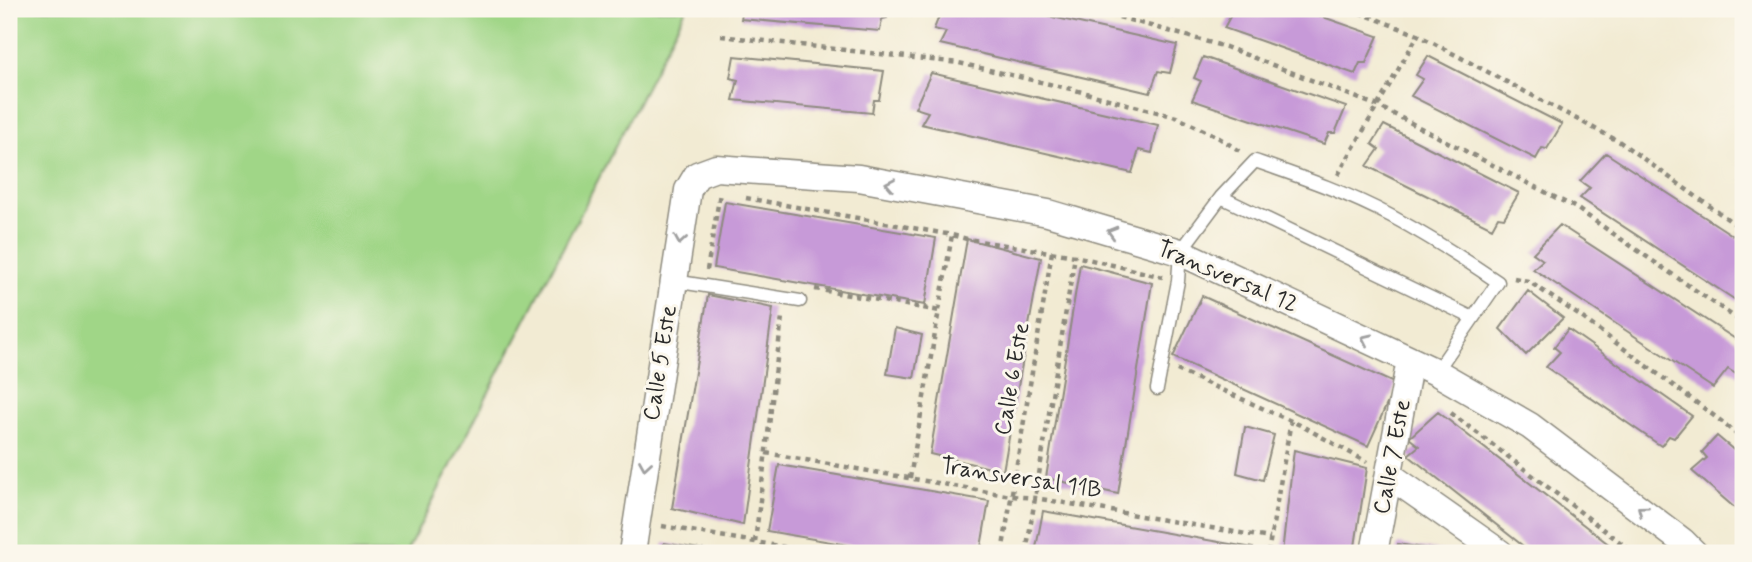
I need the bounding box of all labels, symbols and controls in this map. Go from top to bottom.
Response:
one-way arrow [884,177,896,192]
one-way arrow [1106,225,1118,240]
one-way arrow [673,234,688,246]
street label: Transversal 12 [1152,234,1302,320]
street label: Calle 5 Este [637,303,685,423]
street label: Calle 6 Este [988,320,1038,438]
one-way arrow [1361,333,1373,347]
street label: Calle 7 Este [1367,397,1419,517]
street label: Transversal 11B [938,451,1104,507]
one-way arrow [638,459,653,471]
one-way arrow [1637,506,1649,519]

